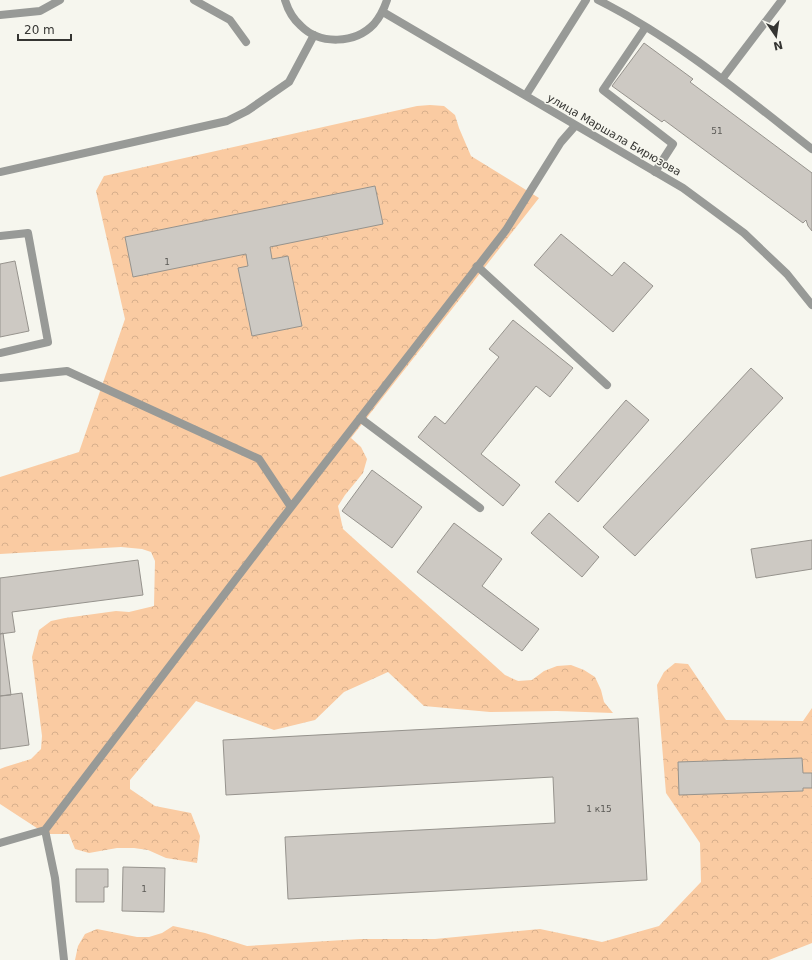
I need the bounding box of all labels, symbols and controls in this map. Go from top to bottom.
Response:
scale bar [18,16,71,42]
north arrow [756,16,796,56]
text: 20 m [24,23,55,37]
text: N [772,38,784,53]
street label: улица Маршала Бирюзова [545,91,683,179]
house number: 51 [711,126,723,136]
house number: 1 [164,257,170,267]
house number: 1 к15 [586,804,612,814]
house number: 1 [141,884,147,894]

